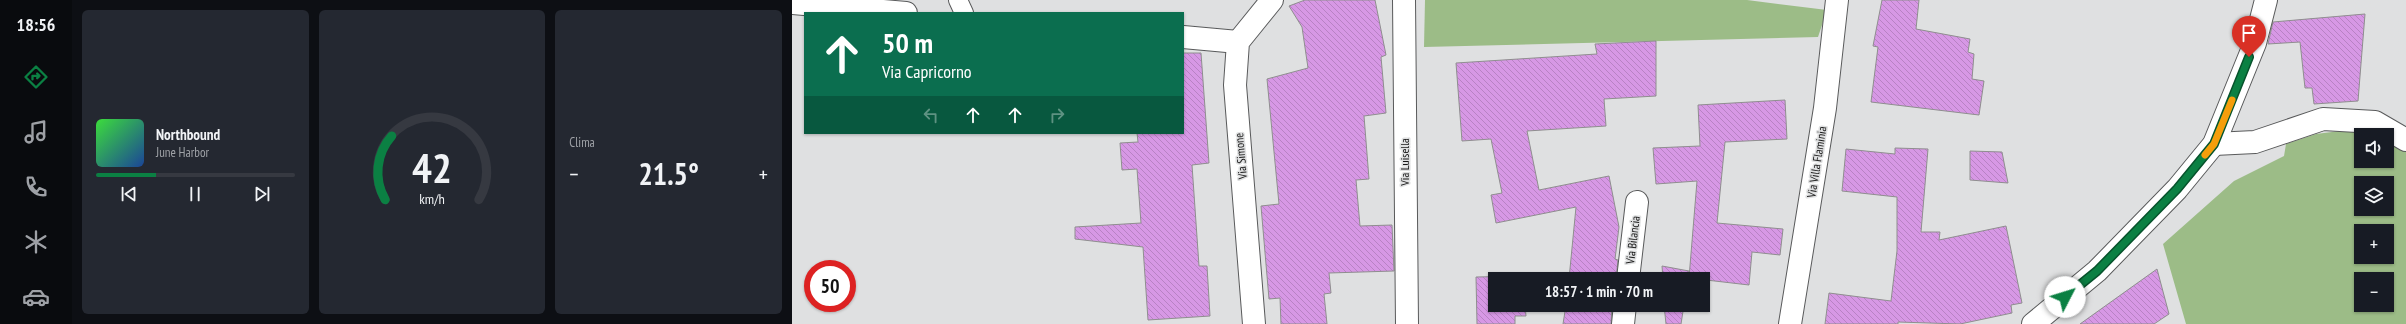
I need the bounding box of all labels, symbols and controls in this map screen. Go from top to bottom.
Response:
text: 18:56 [17,13,55,36]
pin [2232,16,2266,57]
icon: arrive [2238,22,2260,44]
text: 50 m [882,24,933,61]
icon: ahead [816,28,868,80]
text: Via Capricorno [882,60,972,83]
icon: directions [22,63,50,91]
icon: left [920,104,942,126]
icon: ahead [962,104,984,126]
icon: ahead [1004,104,1026,126]
icon: right [1046,104,1068,126]
icon: music [22,118,50,146]
text: Northbound [156,125,220,144]
street label: Via Villa Flaminia [1803,125,1830,200]
map controls [2354,128,2394,312]
button: sound [2354,128,2394,168]
street label: Via Simone [1231,132,1250,181]
text: Clima [569,134,595,151]
street label: Via Luisella [1397,138,1412,187]
text: 42 [412,141,452,194]
text: June Harbor [156,144,209,161]
text: 21.5° [639,154,699,193]
text: − [569,160,578,188]
text: + [759,160,768,188]
icon: phone [22,173,50,201]
button: layers [2354,176,2394,216]
icon: previous [118,183,140,205]
icon: pause [184,183,206,205]
icon: next [251,183,273,205]
text: km/h [419,189,445,208]
street label: Via Bilancia [1622,215,1643,266]
button: + [2354,224,2394,264]
icon: climate [22,228,50,256]
speed limit sign: 50 [804,260,856,312]
button: − [2354,272,2394,312]
position arrow [2044,276,2086,318]
text: 18:57 · 1 min · 70 m [1545,282,1653,301]
icon: car [22,283,50,311]

